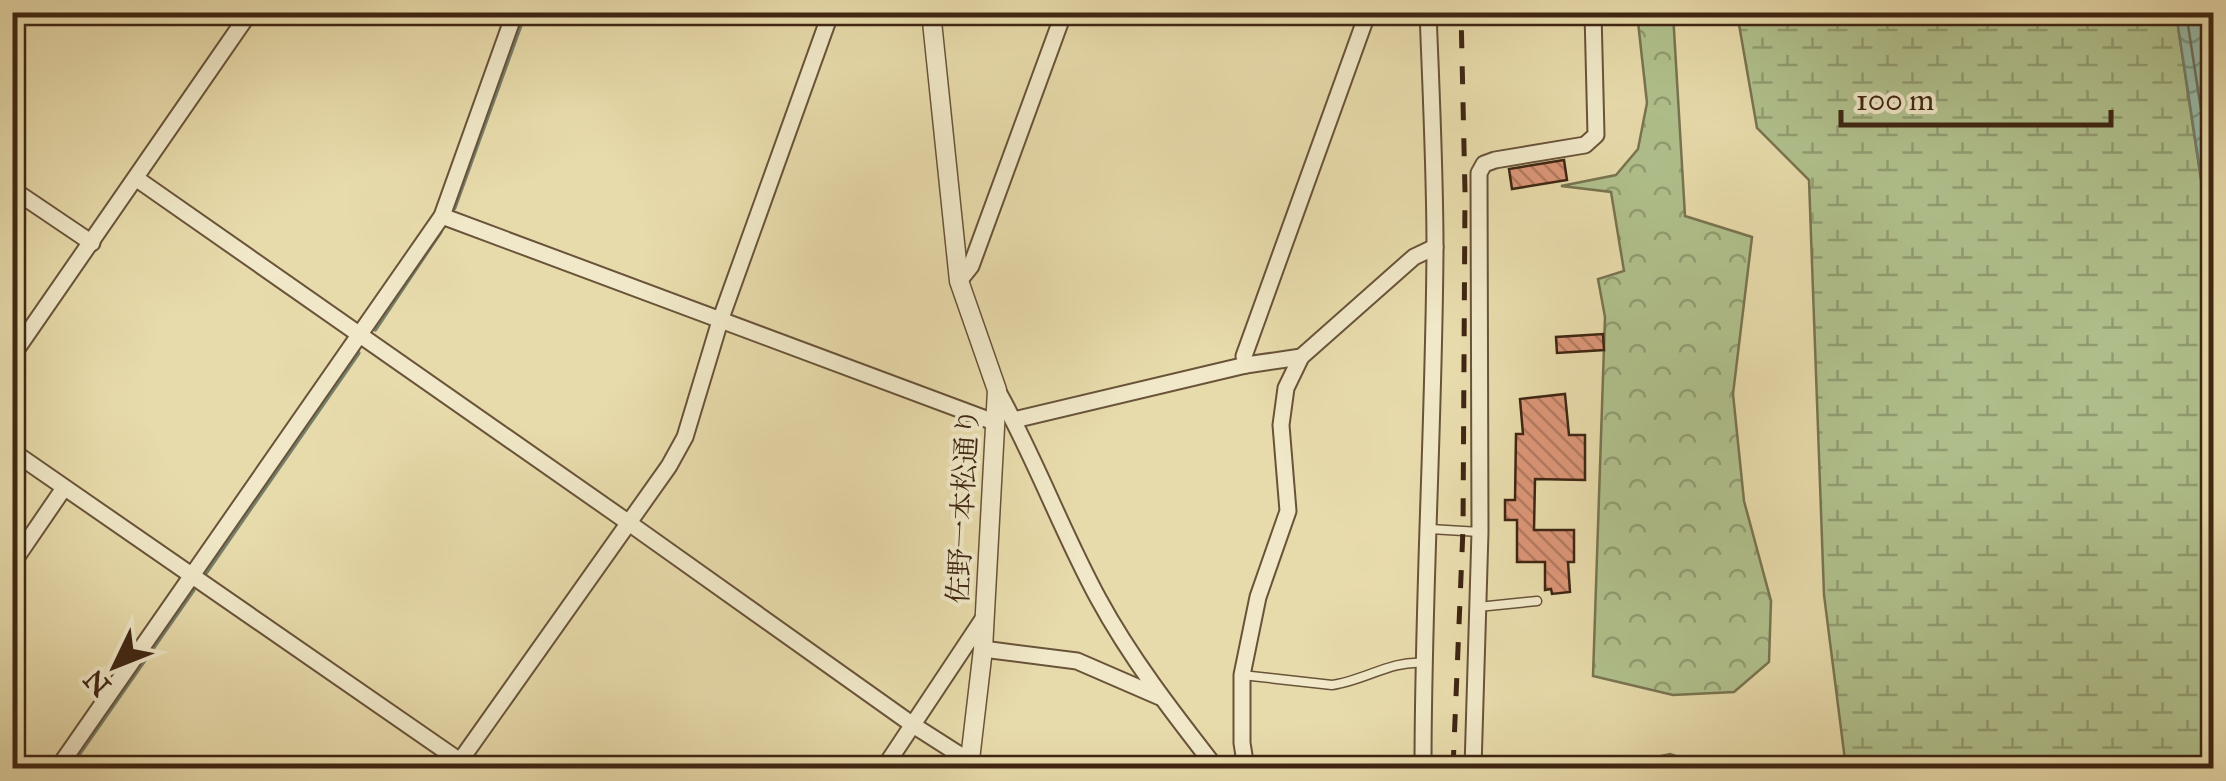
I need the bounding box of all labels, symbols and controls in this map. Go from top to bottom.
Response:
scale bar [1841,65,2111,127]
text: 100 m [1856,82,1934,118]
street label: 佐野一本松通り [940,407,986,605]
north arrow [65,616,165,716]
text: N [76,662,118,703]

